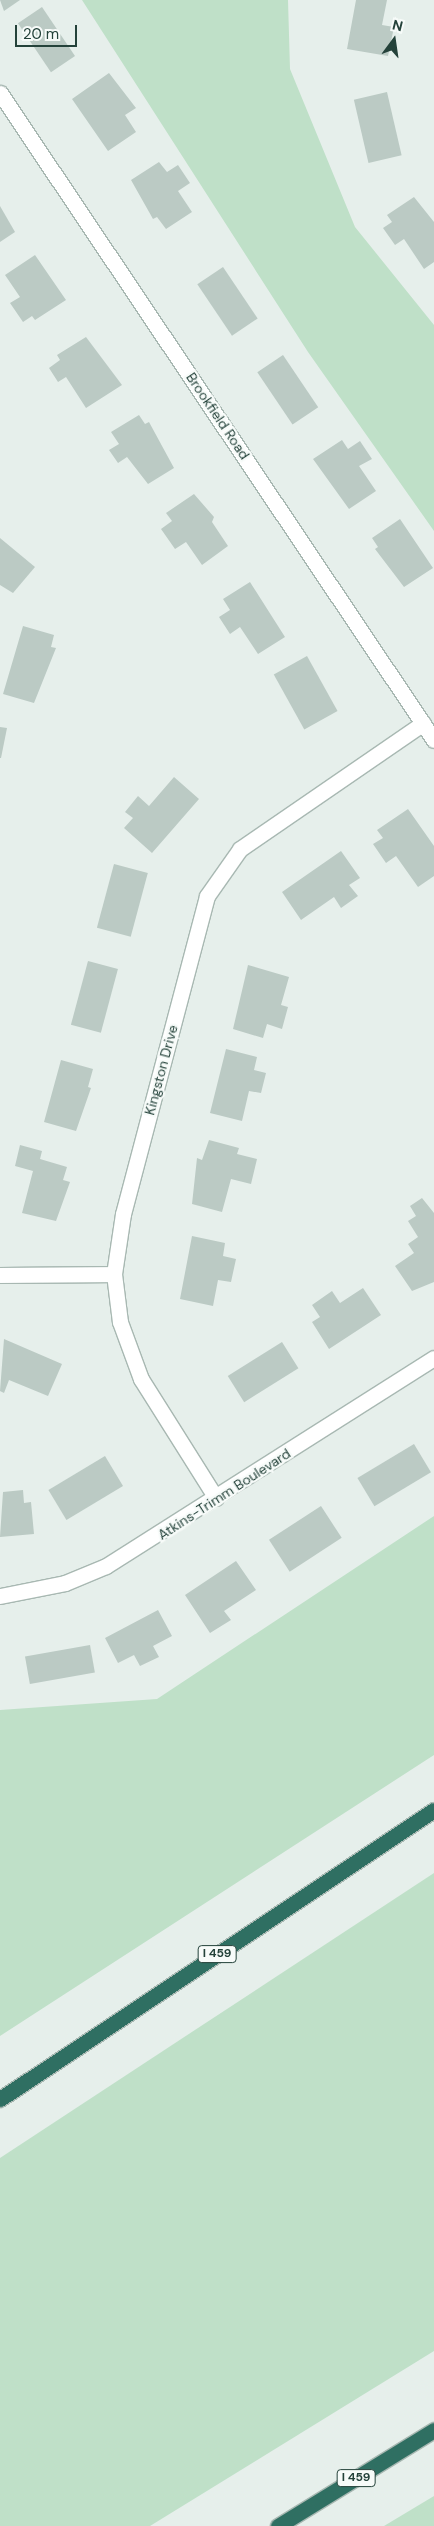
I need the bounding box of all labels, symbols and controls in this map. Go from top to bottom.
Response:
scale bar [18,15,80,47]
north arrow [369,15,419,65]
text: N [390,15,405,35]
text: 20 m [23,24,59,44]
street label: Brookfield Road [183,369,253,463]
street label: Kingston Drive [141,1023,181,1117]
street label: Atkins-Trimm Boulevard [155,1445,293,1543]
road number: I 459 [197,1945,237,1964]
road number: I 459 [336,2468,376,2488]

